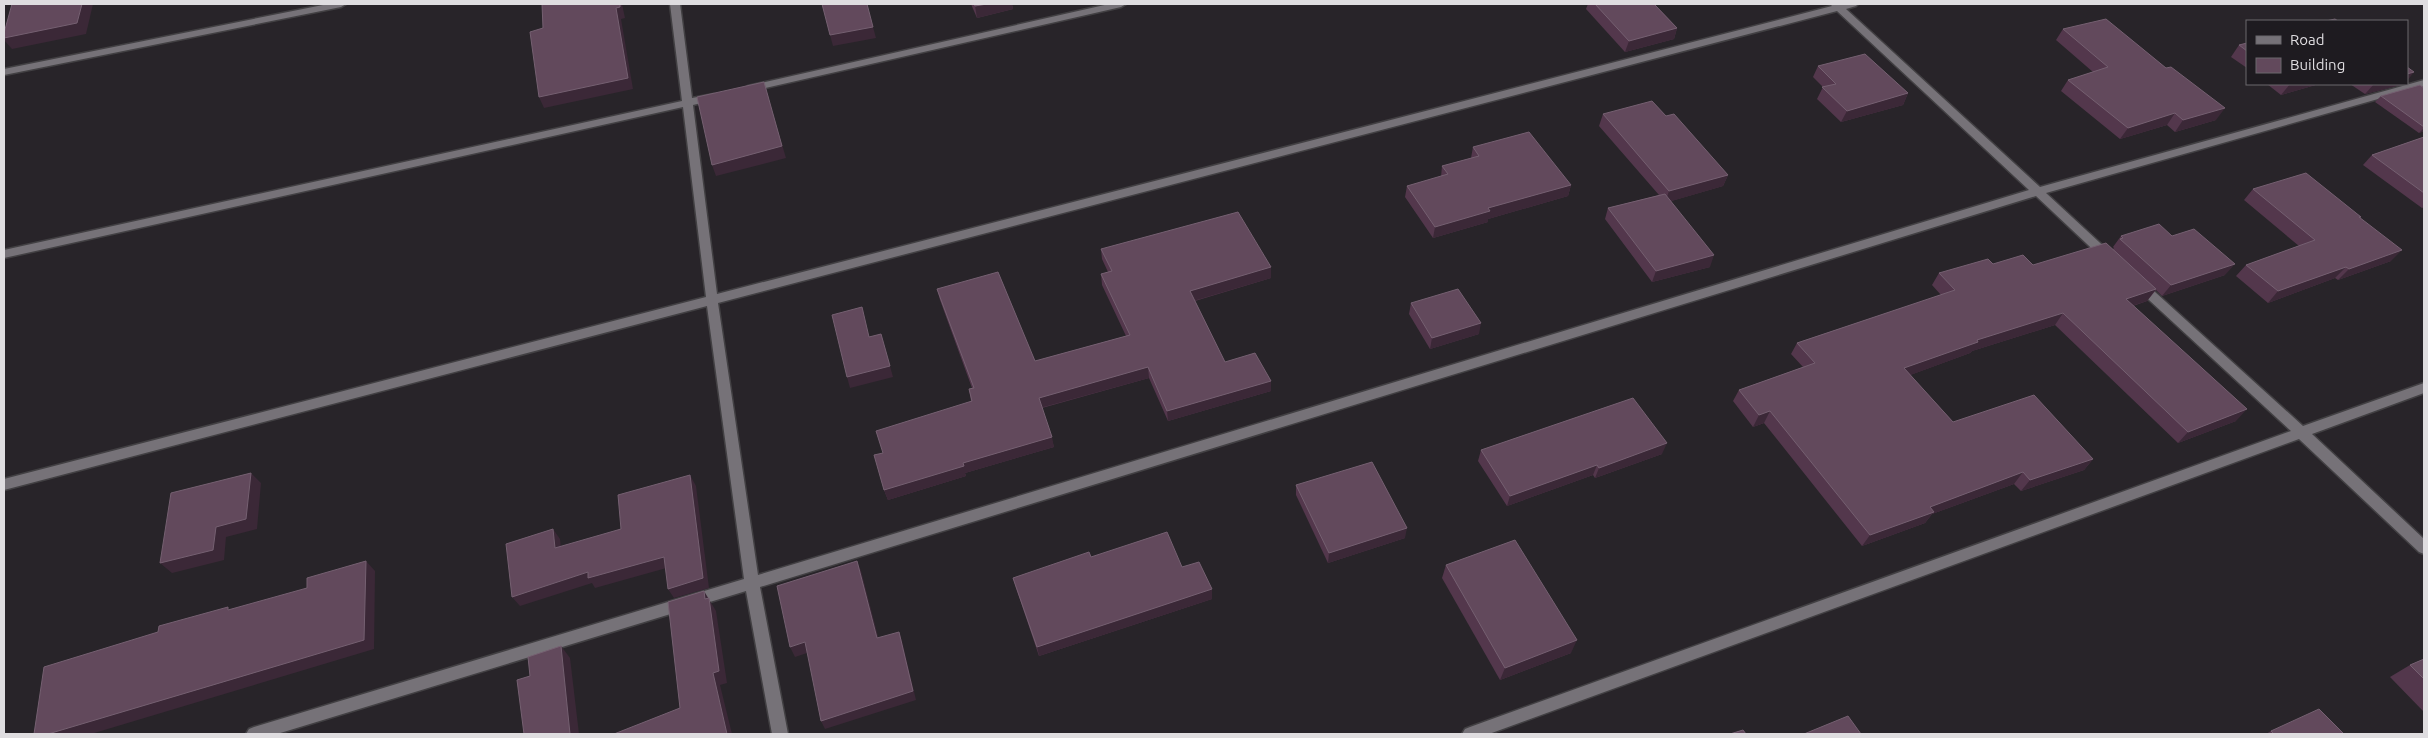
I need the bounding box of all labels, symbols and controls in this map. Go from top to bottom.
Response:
legend [2246,20,2408,85]
text: Road [2290,31,2325,48]
text: Building [2290,56,2345,73]

